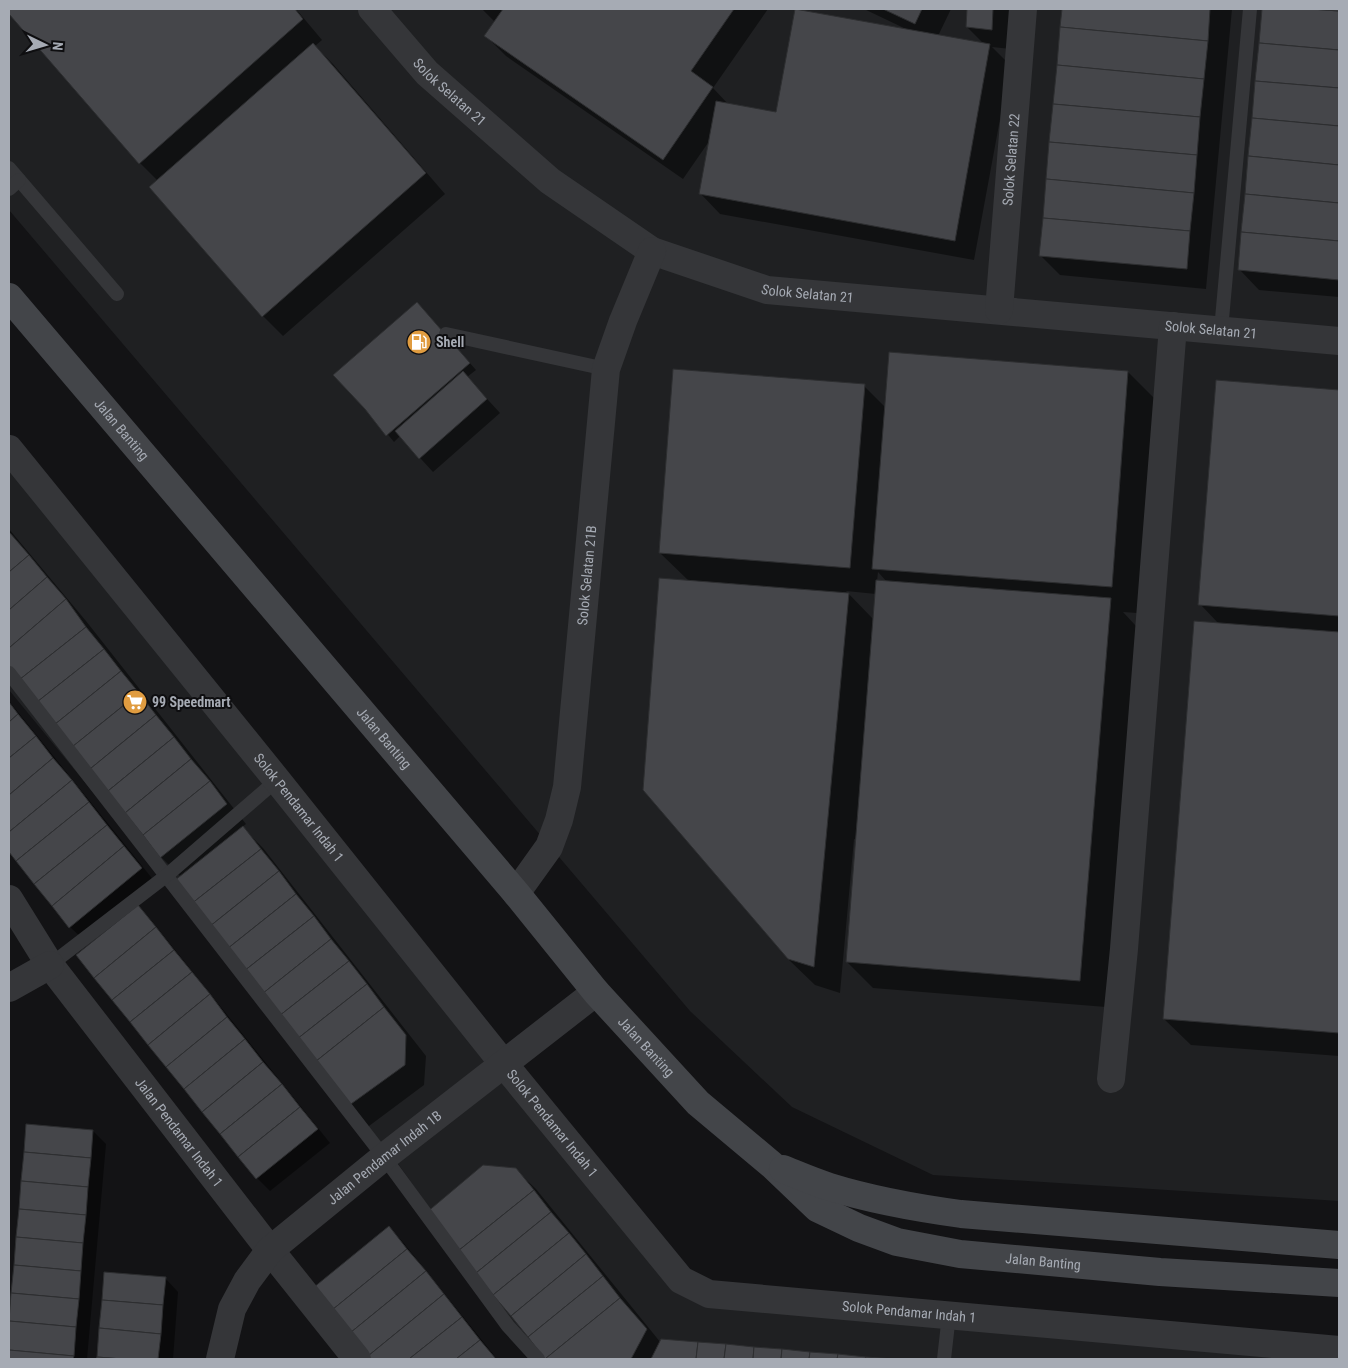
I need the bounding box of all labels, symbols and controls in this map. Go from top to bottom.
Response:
north arrow [20,20,70,70]
text: N [50,41,66,51]
street label: Solok Selatan 21 [410,55,489,129]
street label: Solok Selatan 22 [999,113,1023,206]
street label: Solok Selatan 21 [759,281,854,306]
street label: Solok Selatan 21 [1164,318,1258,342]
fuel station icon: Shell [406,329,432,355]
place label: Shell [436,334,464,350]
street label: Jalan Banting [91,396,152,464]
street label: Solok Selatan 21B [574,525,599,626]
supermarket icon: 99 Speedmart [122,689,148,715]
place label: 99 Speedmart [152,694,230,710]
street label: Jalan Banting [354,704,415,772]
street label: Solok Pendamar Indah 1 [251,750,347,865]
street label: Jalan Banting [615,1013,678,1080]
street label: Solok Pendamar Indah 1 [504,1066,601,1180]
street label: Jalan Pendamar Indah 1 [132,1074,226,1190]
street label: Jalan Pendamar Indah 1B [324,1107,445,1208]
street label: Jalan Banting [1005,1250,1082,1273]
street label: Solok Pendamar Indah 1 [842,1298,977,1326]

